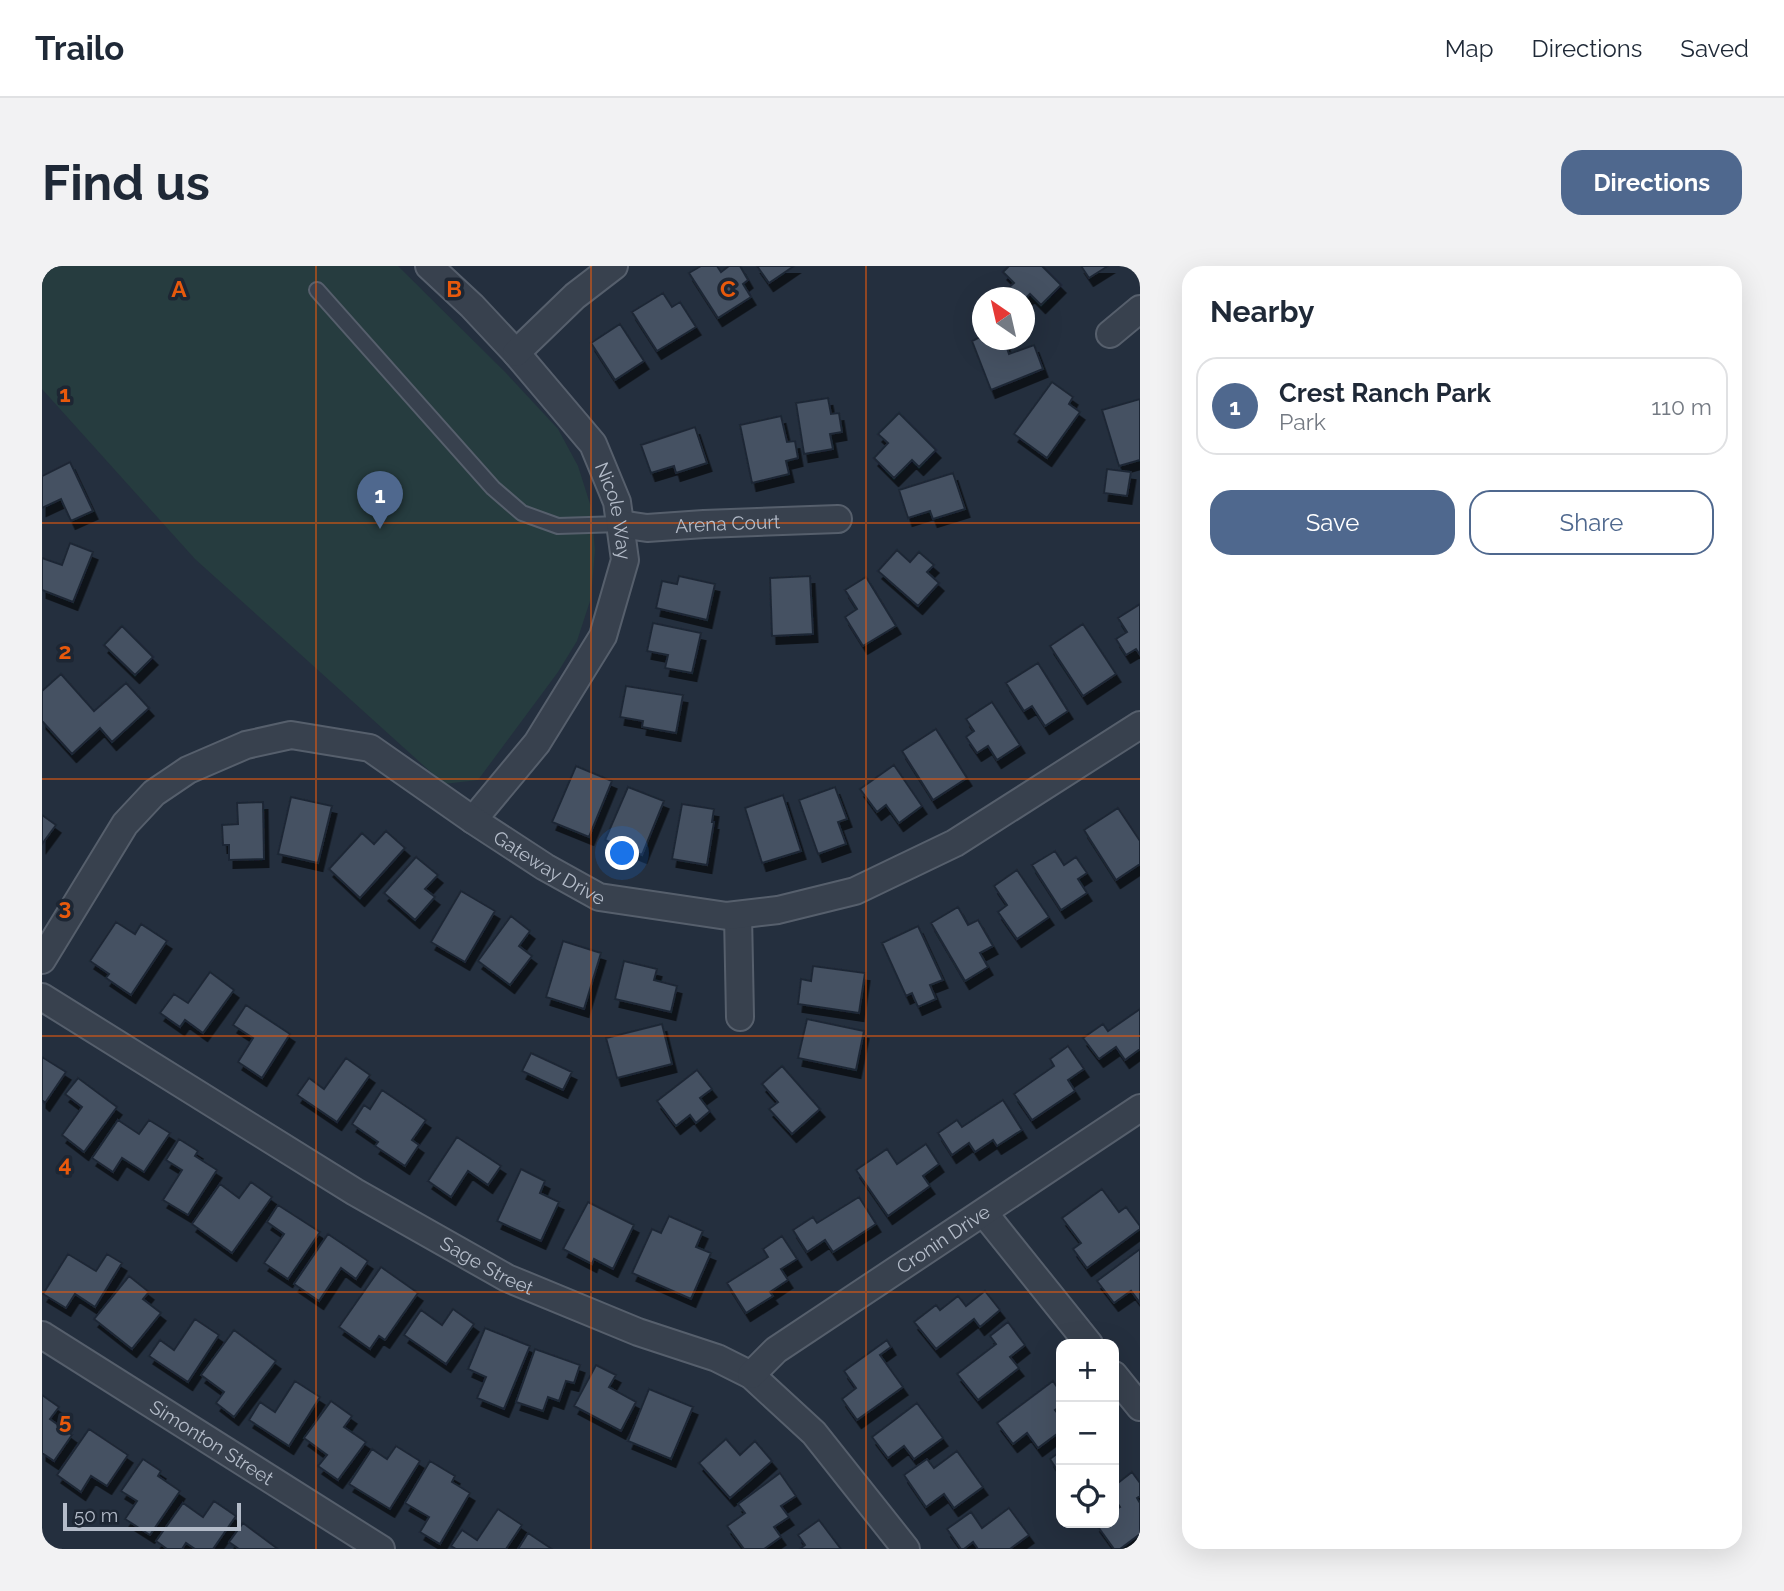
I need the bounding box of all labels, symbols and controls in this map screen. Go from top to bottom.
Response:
text: Trailo [35,29,124,68]
text: Map [1445,34,1494,63]
text: Directions [1532,34,1642,63]
text: Saved [1680,34,1749,63]
button: Directions [1561,150,1742,215]
text: Find us [42,154,210,211]
text: A [171,275,187,302]
text: B [446,275,462,302]
text: C [720,275,736,302]
north arrow [972,287,1035,350]
text: Nearby [1210,294,1314,329]
text: Crest Ranch Park [1279,378,1491,408]
text: 1 [59,380,71,407]
text: 1 [1229,393,1241,420]
text: 110 m [1651,393,1712,420]
text: Park [1279,408,1326,435]
street label: Nicole Way [591,459,636,561]
pin: 1 [357,471,403,529]
button: Save [1210,490,1455,555]
button: Share [1469,490,1714,555]
street label: Arena Court [674,510,781,537]
text: 2 [59,637,71,664]
street label: Gateway Drive [490,826,609,909]
your location [605,836,639,870]
text: 3 [59,893,71,920]
text: 4 [58,1150,72,1177]
street label: Cronin Drive [892,1200,994,1278]
street label: Sage Street [437,1232,537,1299]
map controls [1056,1339,1119,1528]
button: + [1056,1339,1119,1402]
street label: Simonton Street [146,1395,278,1490]
button: − [1056,1402,1119,1465]
text: 5 [59,1407,72,1434]
button: locate [1056,1465,1119,1528]
scale bar [63,1500,242,1532]
text: 50 m [74,1504,118,1526]

